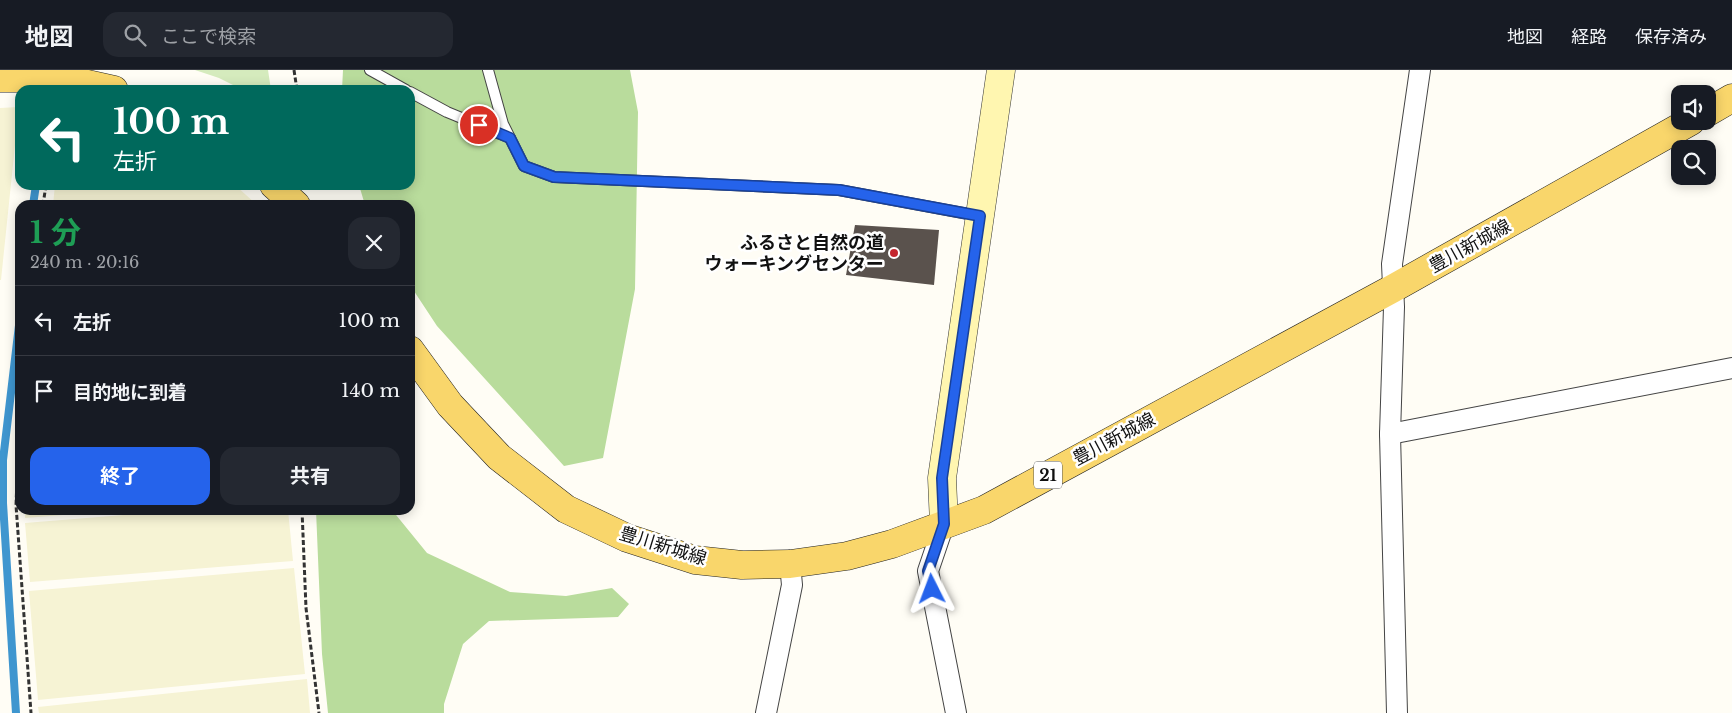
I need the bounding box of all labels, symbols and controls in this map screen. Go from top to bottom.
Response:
search box [103,12,453,57]
icon: search [121,21,149,49]
text: 地図 [25,22,73,51]
text: ここで検索 [161,25,256,48]
text: 地図 [1507,26,1543,48]
text: 経路 [1571,26,1607,48]
text: 保存済み [1635,26,1707,48]
map controls [1671,85,1716,185]
button: sound [1671,85,1716,130]
text: 100 m [113,100,229,143]
pin [458,104,500,146]
icon: left [30,105,95,170]
icon: arrive [465,111,493,139]
button: search [1671,140,1716,185]
text: 左折 [113,148,157,175]
text: 1 分 [30,214,81,251]
street label: 豊川新城線 [1425,215,1515,277]
button: close [348,217,400,269]
place label: ふるさと自然の道 ウォーキングセンター [705,232,884,275]
marker: ふるさと自然の道 ウォーキングセンター [888,247,900,259]
text: 240 m · 20:16 [30,252,139,272]
icon: left [30,307,58,335]
text: 100 m [339,309,400,332]
text: 左折 [73,311,111,334]
icon: arrive [30,377,58,405]
text: 140 m [341,379,400,402]
text: 目的地に到着 [73,381,187,404]
street label: 豊川新城線 [1069,408,1159,470]
button: 終了 [30,447,210,505]
button: 共有 [220,447,400,505]
road number: 21 [1034,462,1062,488]
street label: 豊川新城線 [617,522,709,570]
position arrow [905,562,957,614]

